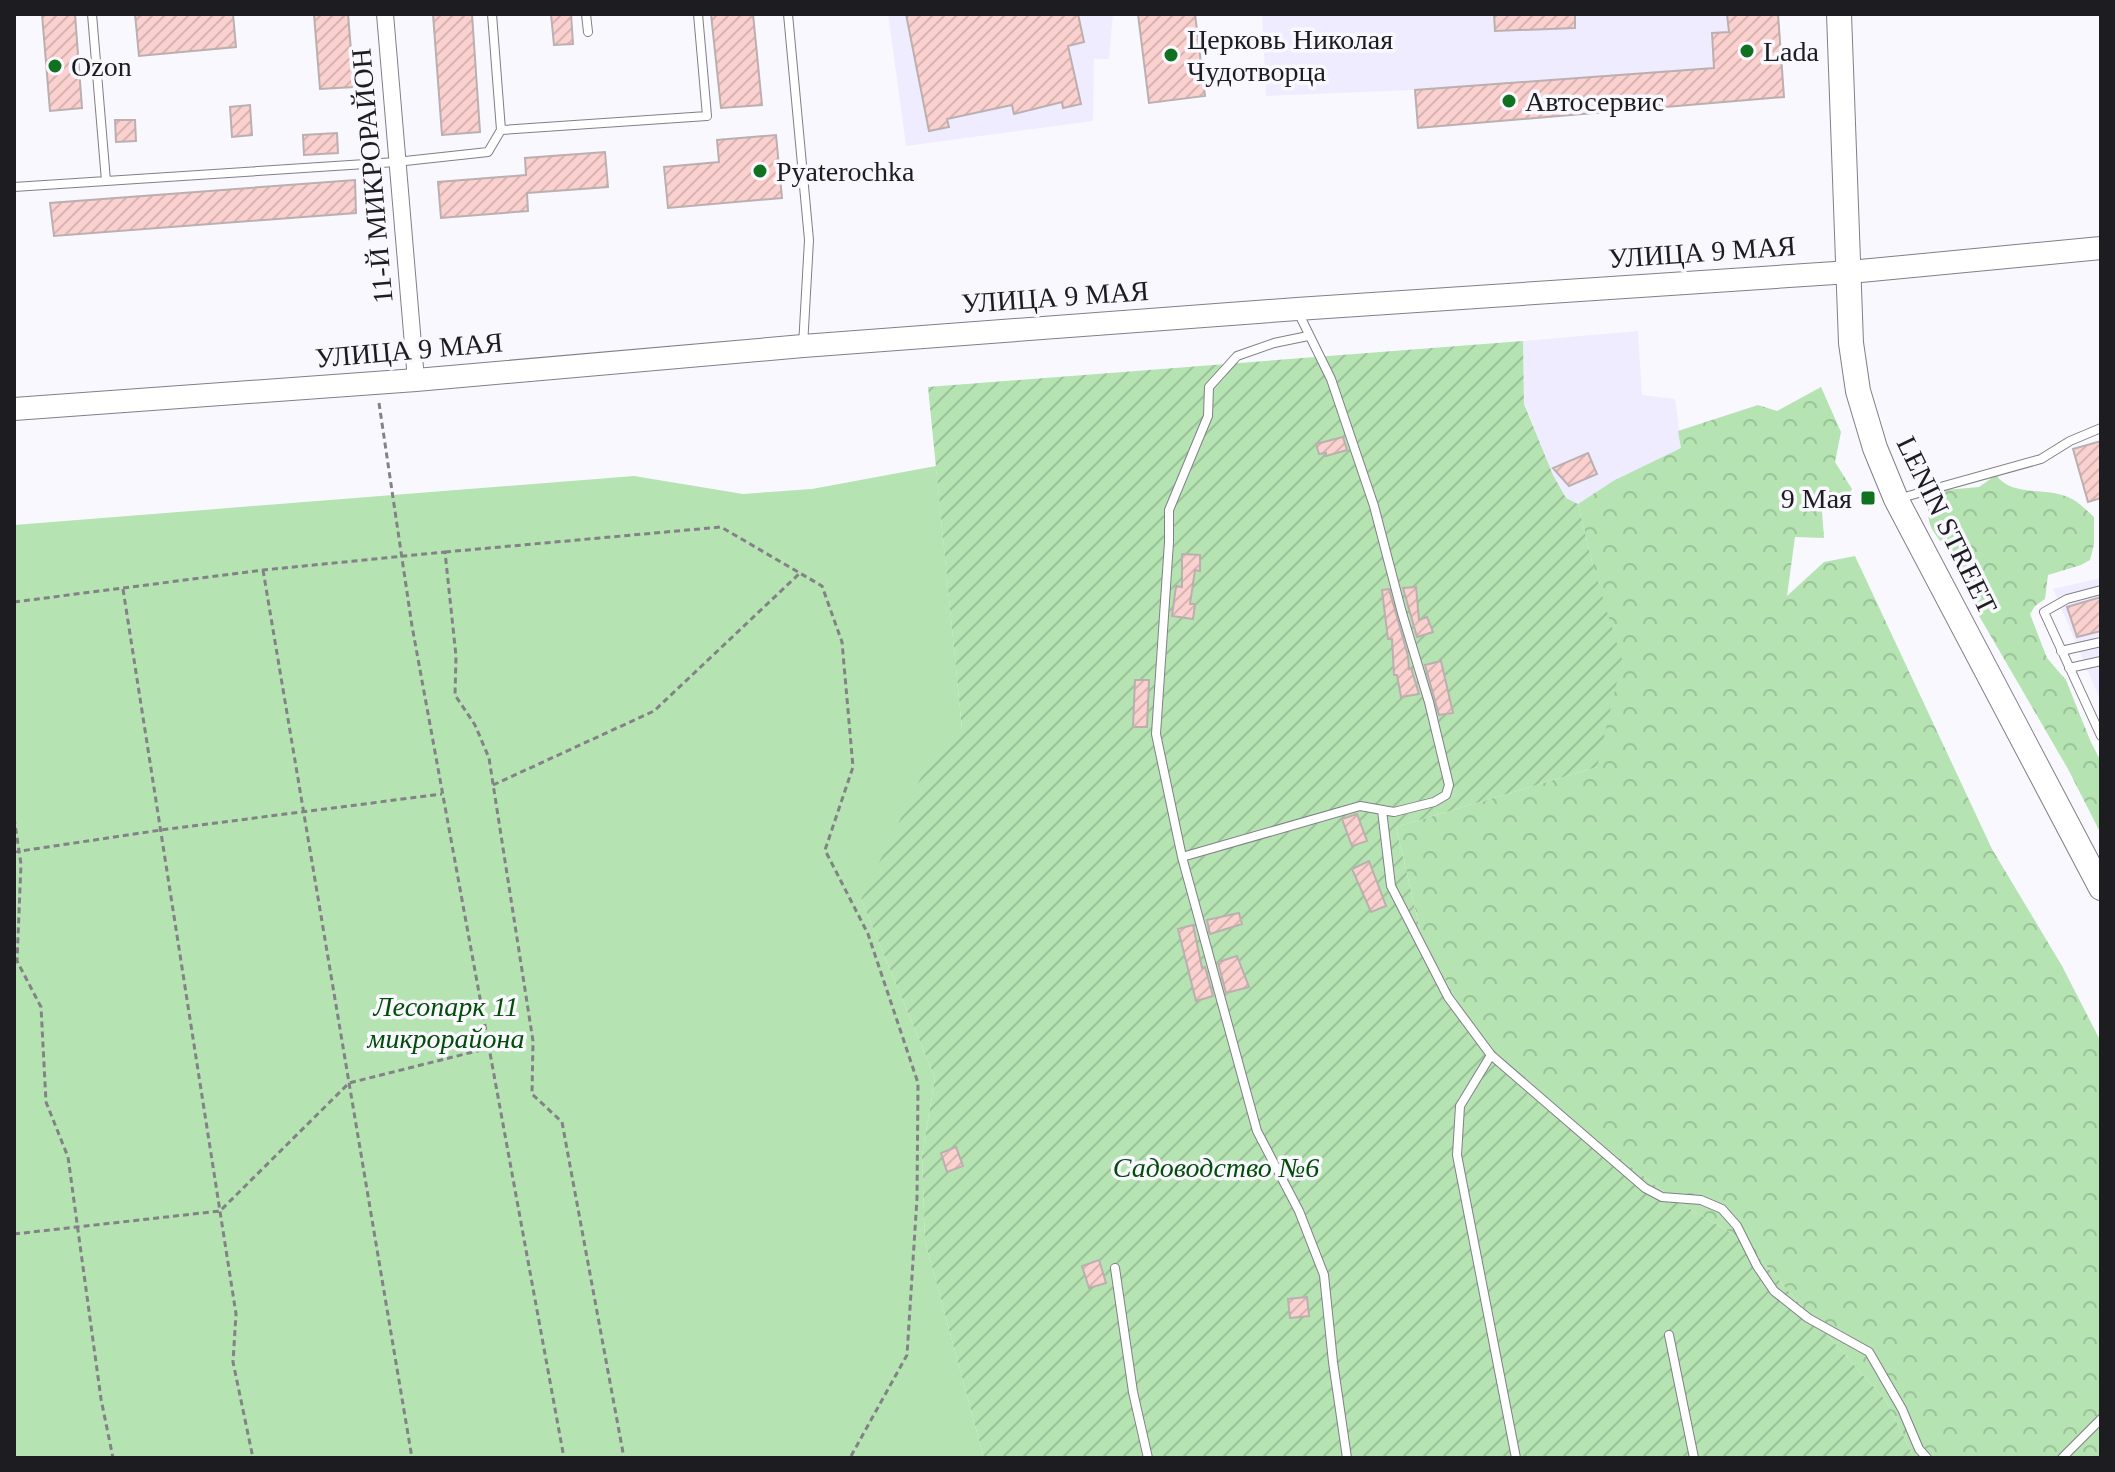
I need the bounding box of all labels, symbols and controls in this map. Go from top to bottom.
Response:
place label: Церковь Николая Чудотворца [1187,24,1393,87]
place label: Lada [1763,36,1820,67]
marker: Lada [1738,42,1756,60]
marker: Церковь Николая Чудотворца [1162,46,1180,64]
street label: 11-Й МИКРОРАЙОН [345,47,399,305]
place label: Ozon [71,51,132,82]
marker: Ozon [46,57,64,75]
place label: Автосервис [1525,86,1664,117]
marker: Автосервис [1500,92,1518,110]
place label: Pyaterochka [776,156,915,187]
marker: Pyaterochka [751,162,769,180]
street label: УЛИЦА 9 МАЯ [1607,230,1797,274]
street label: УЛИЦА 9 МАЯ [960,275,1150,319]
street label: УЛИЦА 9 МАЯ [314,326,504,374]
street label: LENIN STREET [1891,431,2003,619]
place label: 9 Мая [1781,483,1852,514]
marker: 9 Мая [1859,489,1877,507]
park label: Лесопарк 11 микрорайона [367,991,524,1054]
park label: Садоводство №6 [1113,1152,1319,1183]

